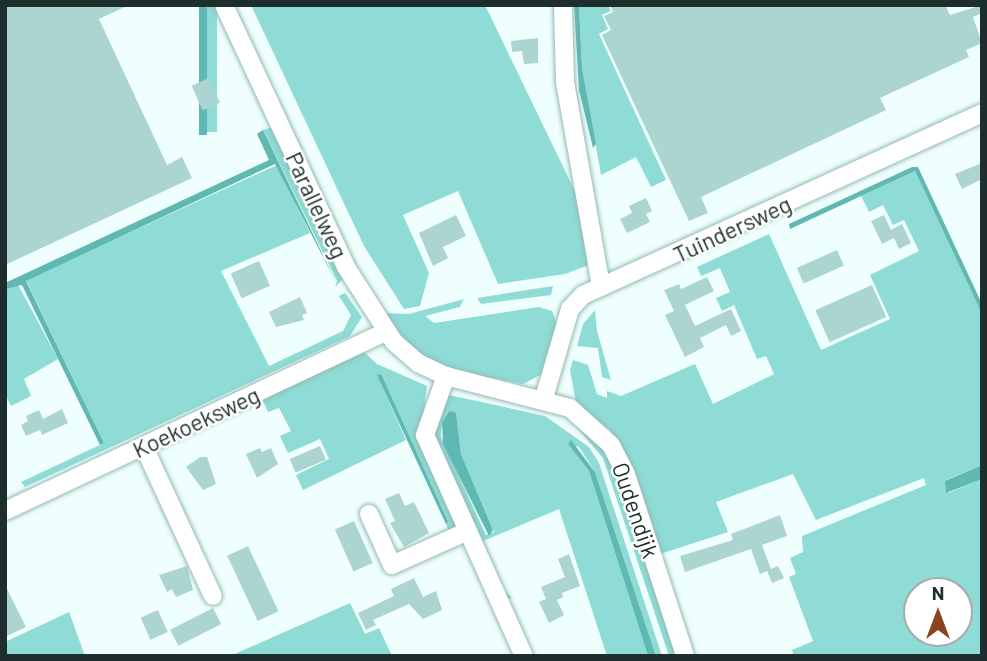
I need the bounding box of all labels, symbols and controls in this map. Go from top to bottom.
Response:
street label: Parallelweg [280,147,354,263]
street label: Tuindersweg [669,190,795,268]
street label: Koekoeksweg [128,381,264,463]
street label: Oudendijk [607,459,665,561]
north arrow [903,577,973,647]
text: N [932,581,944,604]

